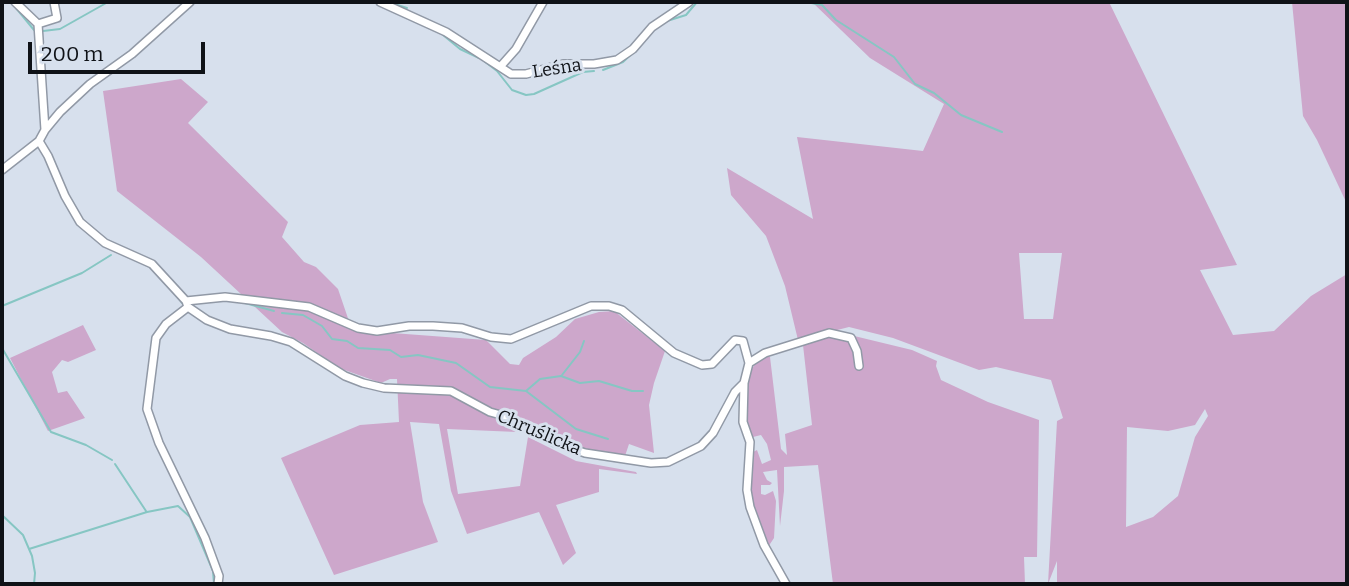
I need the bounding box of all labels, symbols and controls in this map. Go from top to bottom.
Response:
scale bar [32,28,208,72]
text: 200 m [41,41,104,67]
street label: Leśna [531,54,583,84]
street label: Chruślicka [494,406,584,460]

